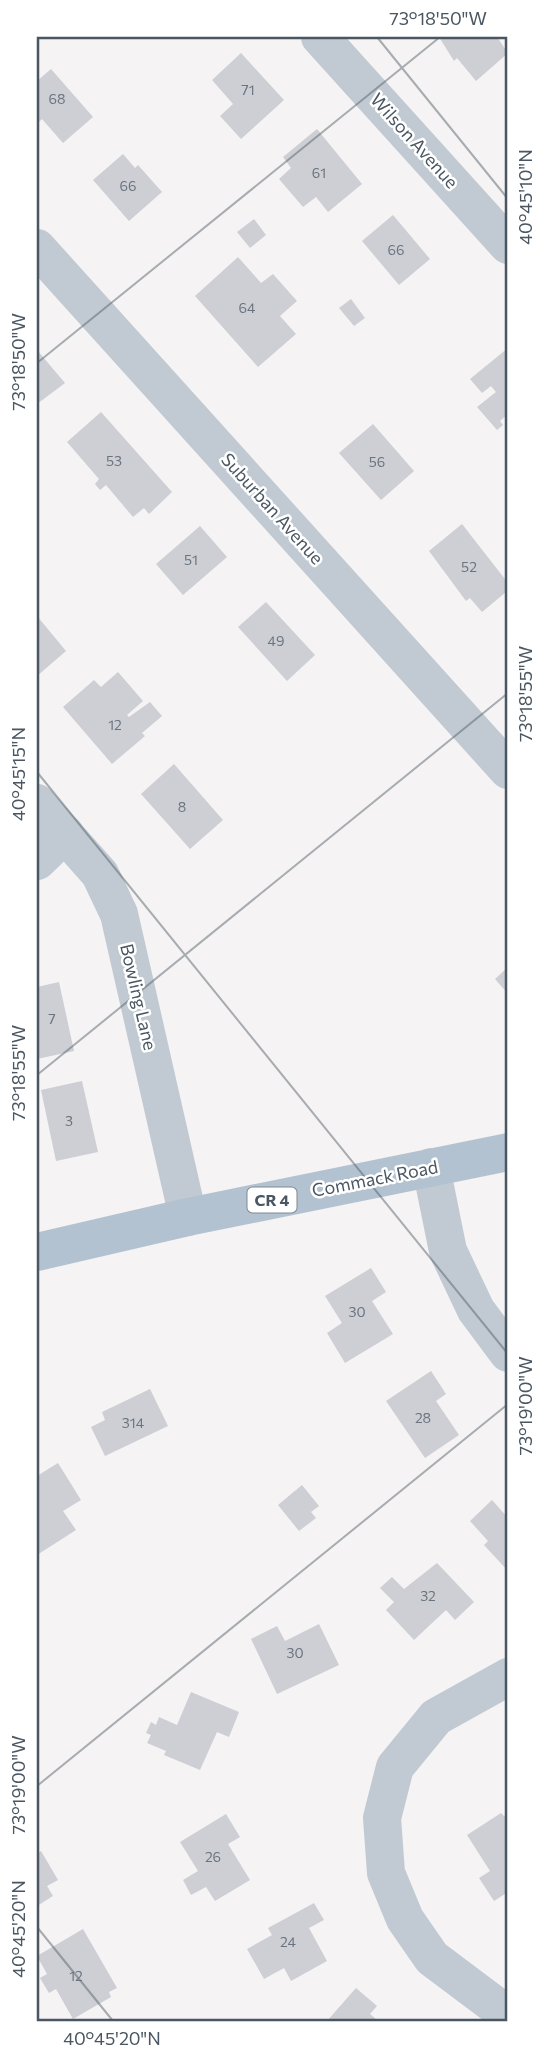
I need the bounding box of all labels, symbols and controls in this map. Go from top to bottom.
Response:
text: 73°18'50"W [389,7,487,29]
house number: 71 [241,81,255,98]
street label: Wilson Avenue [366,88,463,192]
house number: 68 [49,90,66,107]
text: 40°45'10"N [514,149,536,245]
house number: 61 [312,164,326,181]
house number: 66 [120,177,137,194]
house number: 66 [388,241,405,258]
house number: 64 [239,299,256,316]
text: 73°18'50"W [7,313,29,411]
street label: Suburban Avenue [217,448,329,569]
house number: 53 [106,452,122,469]
house number: 56 [369,453,385,470]
house number: 51 [184,551,198,568]
house number: 52 [461,558,477,575]
house number: 49 [268,632,284,649]
text: 73°18'55"W [514,646,536,742]
house number: 12 [108,716,122,733]
text: 40°45'15"N [7,727,29,821]
house number: 8 [178,798,186,815]
street label: Bowling Lane [116,941,162,1052]
house number: 7 [48,1010,56,1027]
text: 73°18'55"W [7,1025,29,1121]
house number: 3 [65,1112,73,1129]
street label: Commack Road [310,1155,440,1201]
road number: CR 4 [247,1188,296,1212]
house number: 30 [348,1303,366,1320]
text: 73°19'00"W [514,1356,536,1456]
house number: 28 [415,1409,431,1426]
house number: 314 [122,1414,145,1431]
house number: 32 [420,1587,436,1604]
house number: 30 [286,1644,304,1661]
text: 73°19'00"W [7,1735,29,1835]
house number: 26 [205,1848,221,1865]
text: 40°45'20"N [7,1880,29,1978]
house number: 24 [280,1933,297,1950]
house number: 12 [69,1967,83,1984]
text: 40°45'20"N [63,2027,161,2049]

